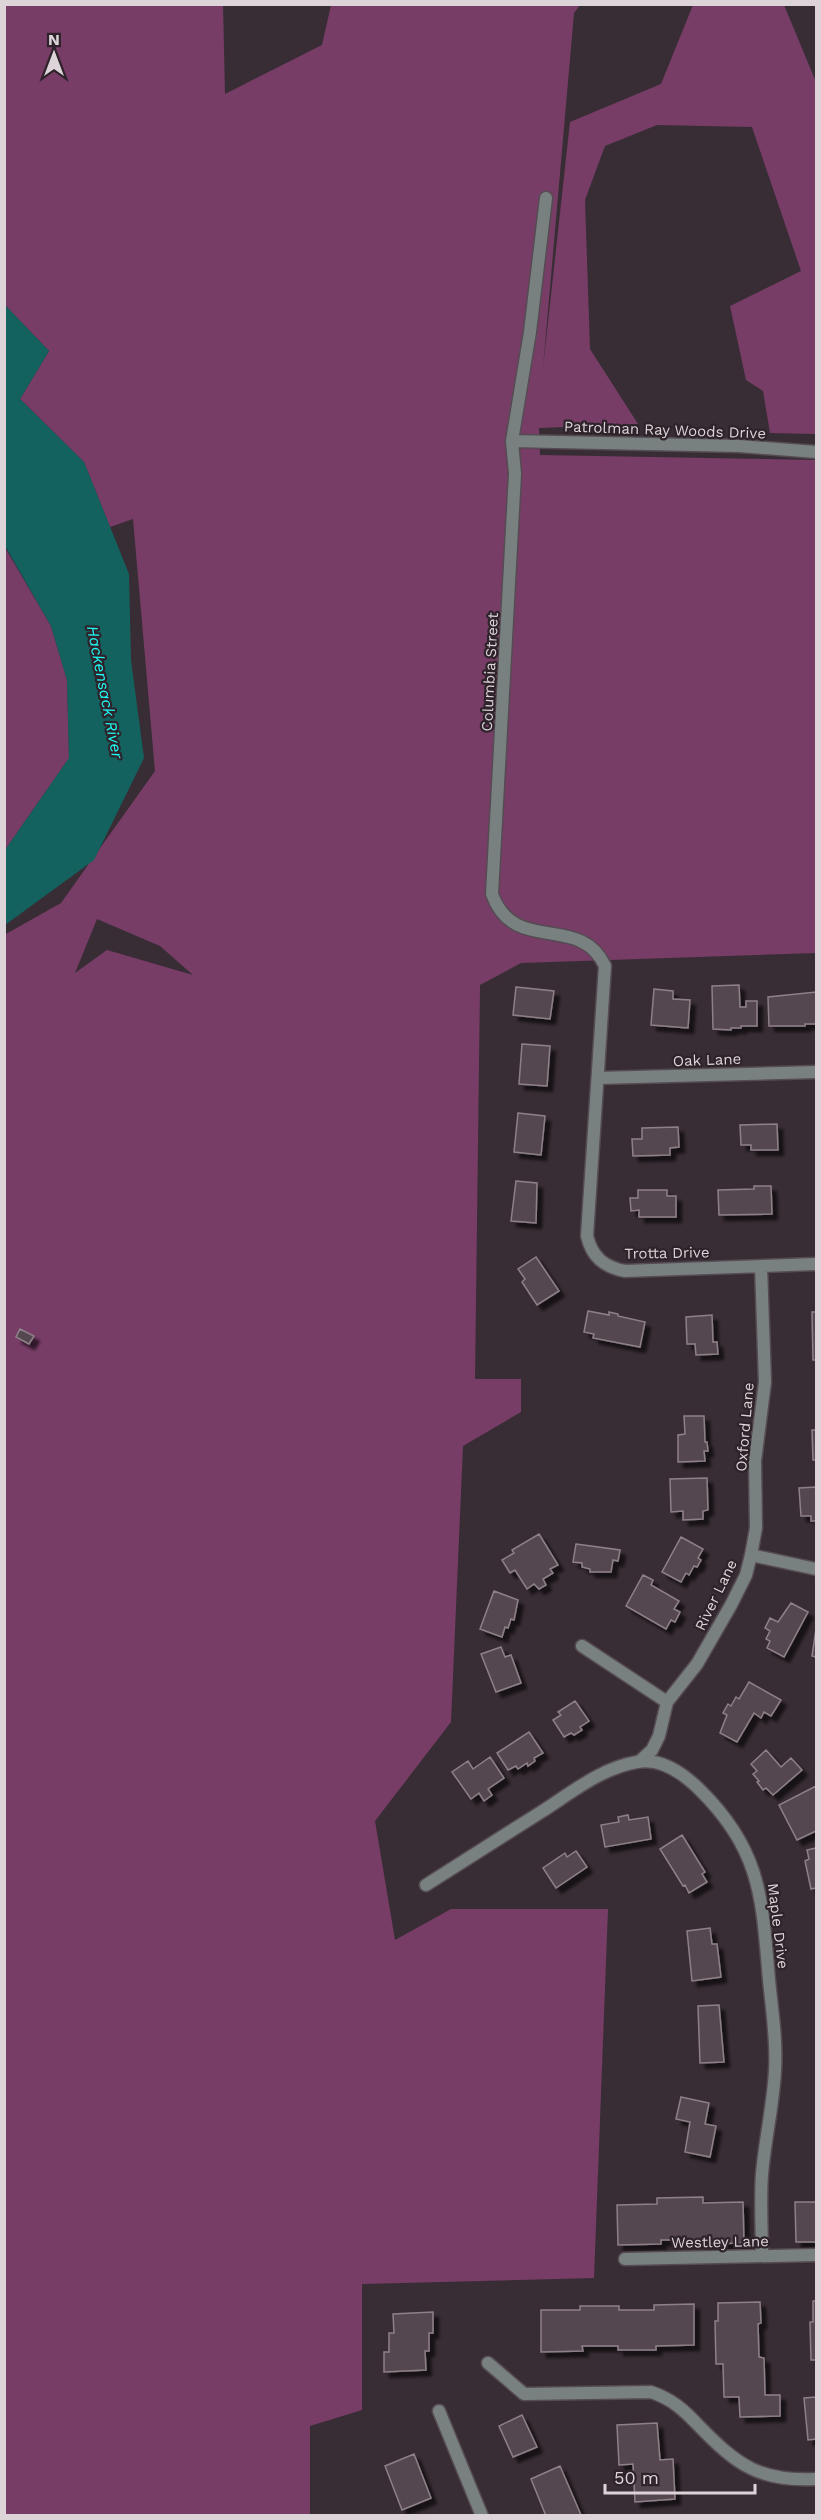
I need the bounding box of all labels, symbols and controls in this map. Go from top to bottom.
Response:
north arrow [24,24,84,84]
text: N [48,30,60,49]
street label: Patrolman Ray Woods Drive [564,417,766,443]
street label: Columbia Street [478,611,502,732]
water label: Hackensack River [83,624,127,761]
street label: Oak Lane [673,1050,741,1070]
street label: Trotta Drive [624,1243,710,1263]
street label: Oxford Lane [732,1382,758,1472]
street label: River Lane [691,1557,741,1633]
street label: Maple Drive [764,1882,792,1970]
street label: Westley Lane [671,2232,769,2252]
scale bar [605,2457,755,2495]
text: 50 m [614,2467,659,2488]

